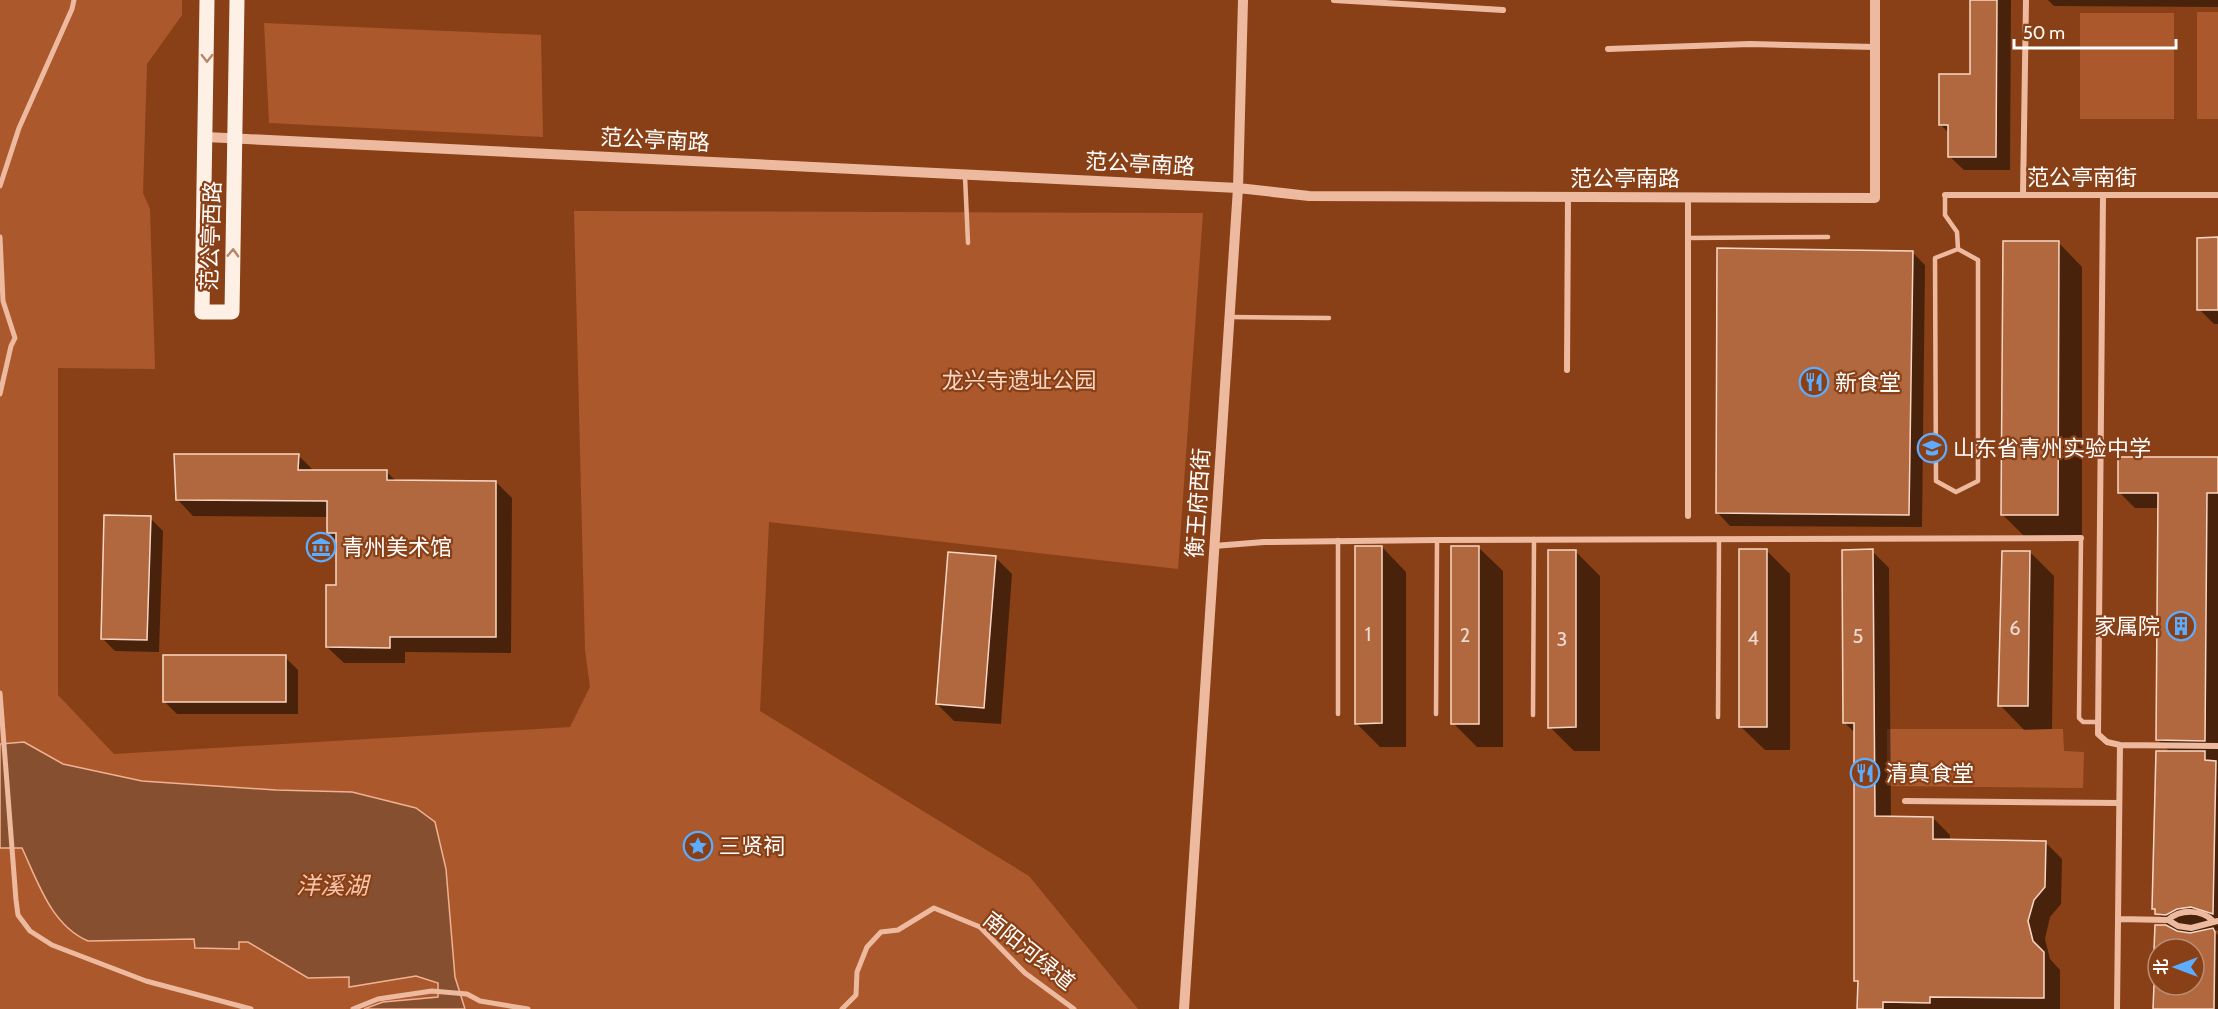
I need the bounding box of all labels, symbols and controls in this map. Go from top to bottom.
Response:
scale bar [2014,12,2176,50]
text: 50 m [2023,22,2065,44]
one-way arrow [201,54,213,63]
street label: 范公亭南路 [599,124,711,156]
street label: 范公亭南路 [1084,148,1196,180]
street label: 范公亭南街 [2027,164,2137,191]
street label: 范公亭南路 [1570,165,1680,192]
street label: 范公亭西路 [196,181,226,291]
one-way arrow [227,249,240,258]
restaurant icon: 新食堂 [1798,366,1830,398]
park label: 龙兴寺遗址公园 [942,367,1096,394]
place label: 新食堂 [1835,369,1901,396]
school or university icon: 山东省青州实验中学 [1916,432,1948,464]
place label: 山东省青州实验中学 [1953,435,2151,462]
street label: 衡王府西街 [1181,447,1215,559]
museum icon: 青州美术馆 [305,531,337,563]
place label: 青州美术馆 [342,534,452,561]
building icon: 家属院 [2165,610,2197,642]
place label: 家属院 [2094,613,2160,640]
house number: 6 [2009,616,2021,640]
house number: 1 [1365,622,1371,646]
house number: 2 [1460,623,1470,647]
house number: 5 [1853,624,1863,648]
house number: 4 [1747,626,1759,650]
house number: 3 [1557,627,1567,651]
restaurant icon: 清真食堂 [1849,757,1881,789]
place label: 清真食堂 [1886,760,1974,787]
place icon: 三贤祠 [682,830,714,862]
place label: 三贤祠 [719,833,785,860]
water label: 洋溪湖 [296,871,372,900]
street label: 南阳河绿道 [978,906,1080,996]
north arrow [2146,937,2206,997]
text: 北 [2152,959,2171,975]

